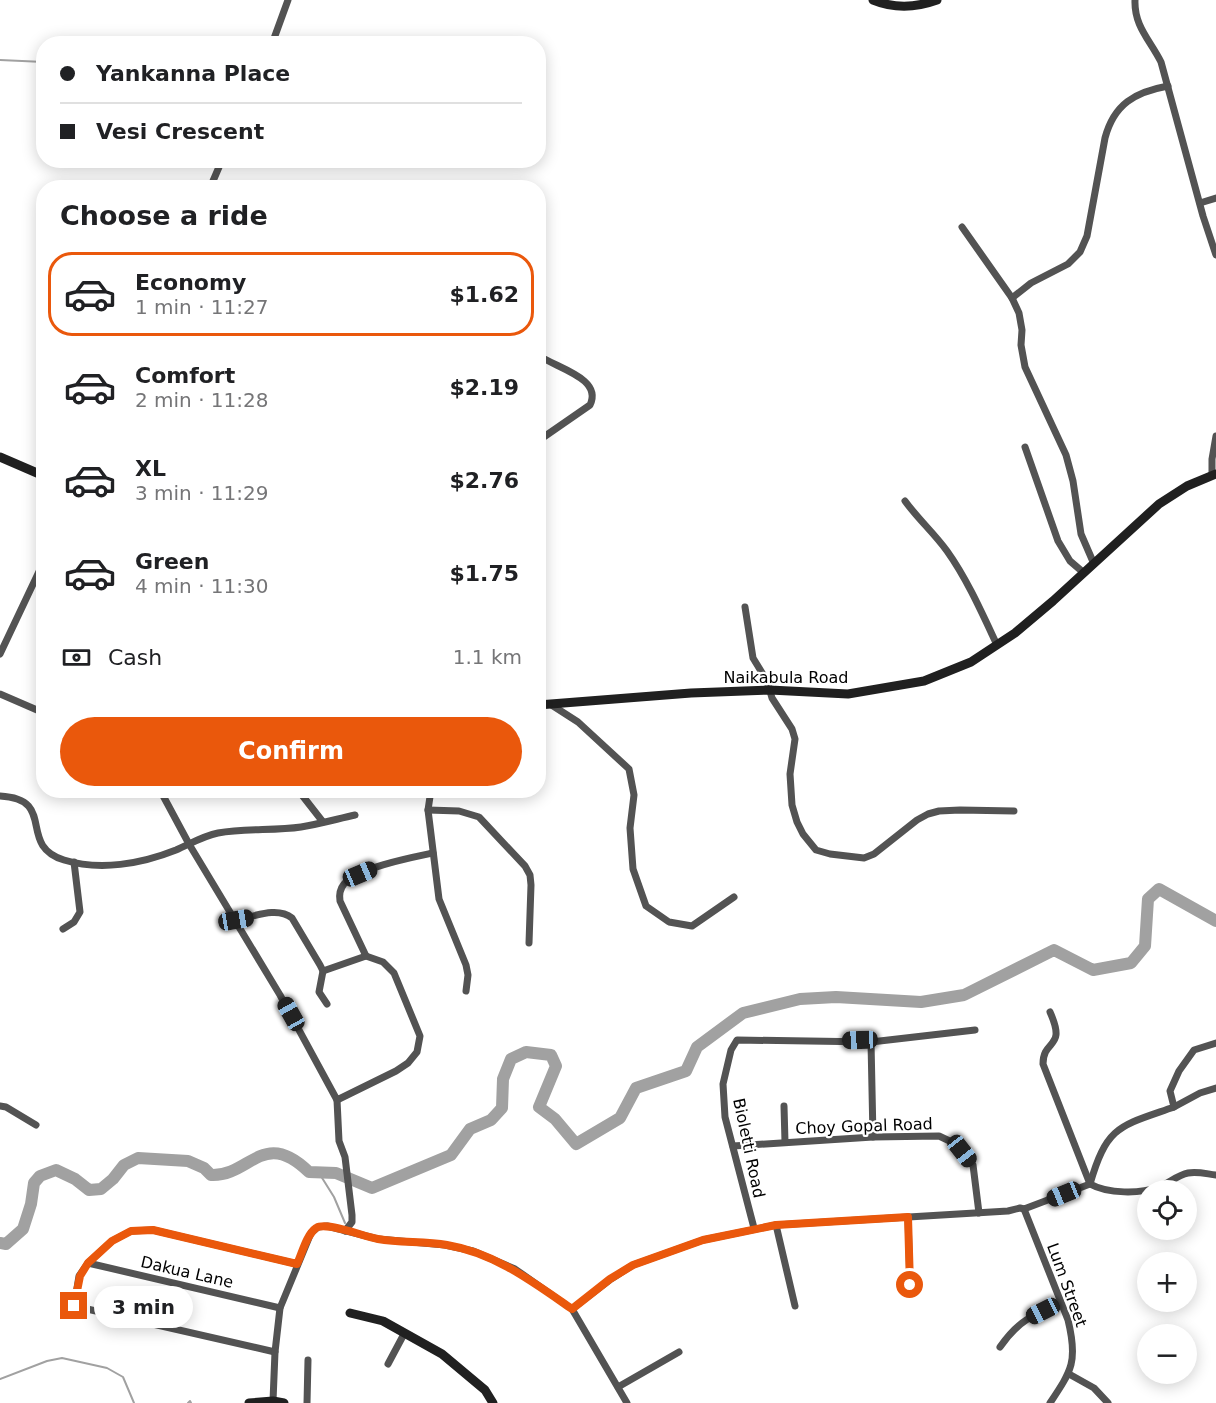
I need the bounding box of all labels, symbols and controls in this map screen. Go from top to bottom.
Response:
text: Yankanna Place [96,61,290,86]
text: Vesi Crescent [96,119,264,144]
text: Choose a ride [60,200,268,231]
icon: car [63,267,117,321]
text: Economy [135,270,246,295]
text: $1.62 [449,282,519,307]
text: 1 min · 11:27 [135,295,269,319]
icon: car [63,360,117,414]
text: Comfort [135,363,235,388]
text: $2.19 [449,375,519,400]
text: 2 min · 11:28 [135,388,269,412]
icon: car [63,453,117,507]
text: XL [135,456,166,481]
text: $2.76 [449,468,519,493]
text: 3 min · 11:29 [135,481,269,505]
icon: car [63,546,117,600]
text: Green [135,549,209,574]
text: $1.75 [449,561,519,586]
text: 4 min · 11:30 [135,574,269,598]
icon: cash [60,641,93,674]
text: Cash [108,645,162,670]
text: 1.1 km [453,645,522,669]
street label: Naikabula Road [724,668,848,687]
button: Confirm [60,717,522,786]
car [340,859,380,889]
car [217,908,255,932]
car [274,994,308,1034]
car [842,1030,878,1050]
street label: Bioletti Road [729,1096,769,1200]
street label: Choy Gopal Road [795,1114,933,1138]
car [944,1131,980,1171]
car [1044,1179,1084,1209]
map controls [1137,1180,1197,1384]
button: locate [1137,1180,1197,1240]
street label: Lum Street [1043,1240,1091,1330]
street label: Dakua Lane [139,1252,235,1292]
button: + [1137,1252,1197,1312]
route start [896,1271,923,1298]
callout: 3 min [95,1285,194,1327]
route end [60,1292,87,1319]
text: 3 min [112,1295,175,1319]
car [1023,1295,1063,1327]
button: − [1137,1324,1197,1384]

